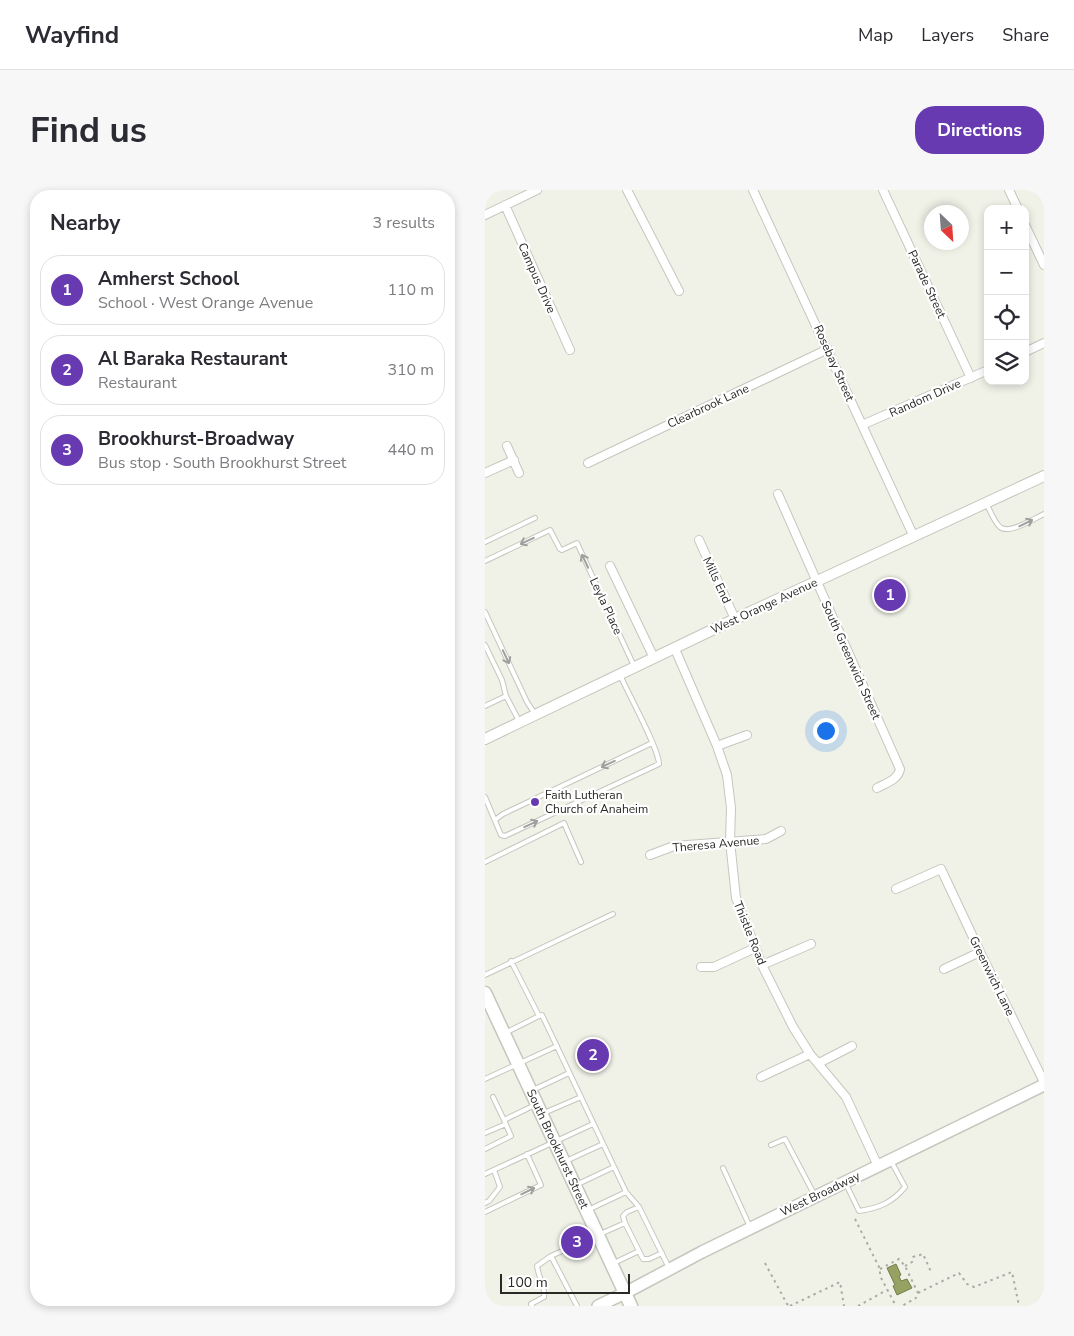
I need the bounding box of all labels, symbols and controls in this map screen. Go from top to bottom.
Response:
text: Wayfind [25,19,119,51]
text: Map [858,23,893,47]
text: Layers [921,23,974,47]
text: Share [1002,23,1049,47]
button: Directions [915,106,1044,154]
text: Find us [30,107,147,154]
north arrow [924,205,969,250]
map controls [984,205,1029,385]
button: + [984,205,1029,250]
text: Nearby [50,209,120,237]
text: 3 results [373,212,435,234]
street label: Campus Drive [514,240,560,316]
street label: Parade Street [904,247,950,321]
button: − [984,250,1029,295]
text: Amherst School [98,266,239,292]
text: 1 [62,279,72,301]
text: 110 m [387,279,434,301]
text: School · West Orange Avenue [98,292,313,314]
button: locate [984,295,1029,340]
street label: Rosebay Street [810,322,858,404]
button: layers [984,340,1029,385]
text: Al Baraka Restaurant [98,346,287,372]
text: 2 [62,359,72,381]
text: 310 m [387,359,434,381]
text: Restaurant [98,372,177,394]
street label: Random Drive [887,375,963,421]
street label: Clearbrook Lane [665,380,751,432]
text: Brookhurst-Broadway [98,426,294,452]
text: 3 [62,439,72,461]
text: 440 m [387,439,434,461]
text: Bus stop · South Brookhurst Street [98,452,346,474]
one-way arrow [1018,518,1033,528]
one-way arrow [520,536,535,546]
one-way arrow [580,554,589,569]
street label: Mills End [699,554,735,606]
street label: West Orange Avenue [708,574,820,638]
street label: Leyla Place [586,575,626,637]
pin: 1 [874,576,906,614]
street label: South Greenwich Street [818,598,885,723]
one-way arrow [501,649,511,664]
your location [813,718,839,744]
one-way arrow [601,759,616,769]
place label: Faith Lutheran Church of Anaheim [545,787,648,817]
marker: Faith Lutheran Church of Anaheim [529,796,541,808]
one-way arrow [523,819,538,828]
street label: Theresa Avenue [672,832,760,856]
street label: Thistle Road [730,899,770,967]
street label: Greenwich Lane [966,933,1018,1019]
pin: 2 [577,1036,609,1074]
street label: South Brookhurst Street [523,1086,593,1212]
street label: West Broadway [778,1167,863,1220]
one-way arrow [520,1186,535,1196]
pin: 3 [561,1223,593,1261]
scale bar [500,1271,630,1294]
text: 100 m [507,1273,548,1292]

